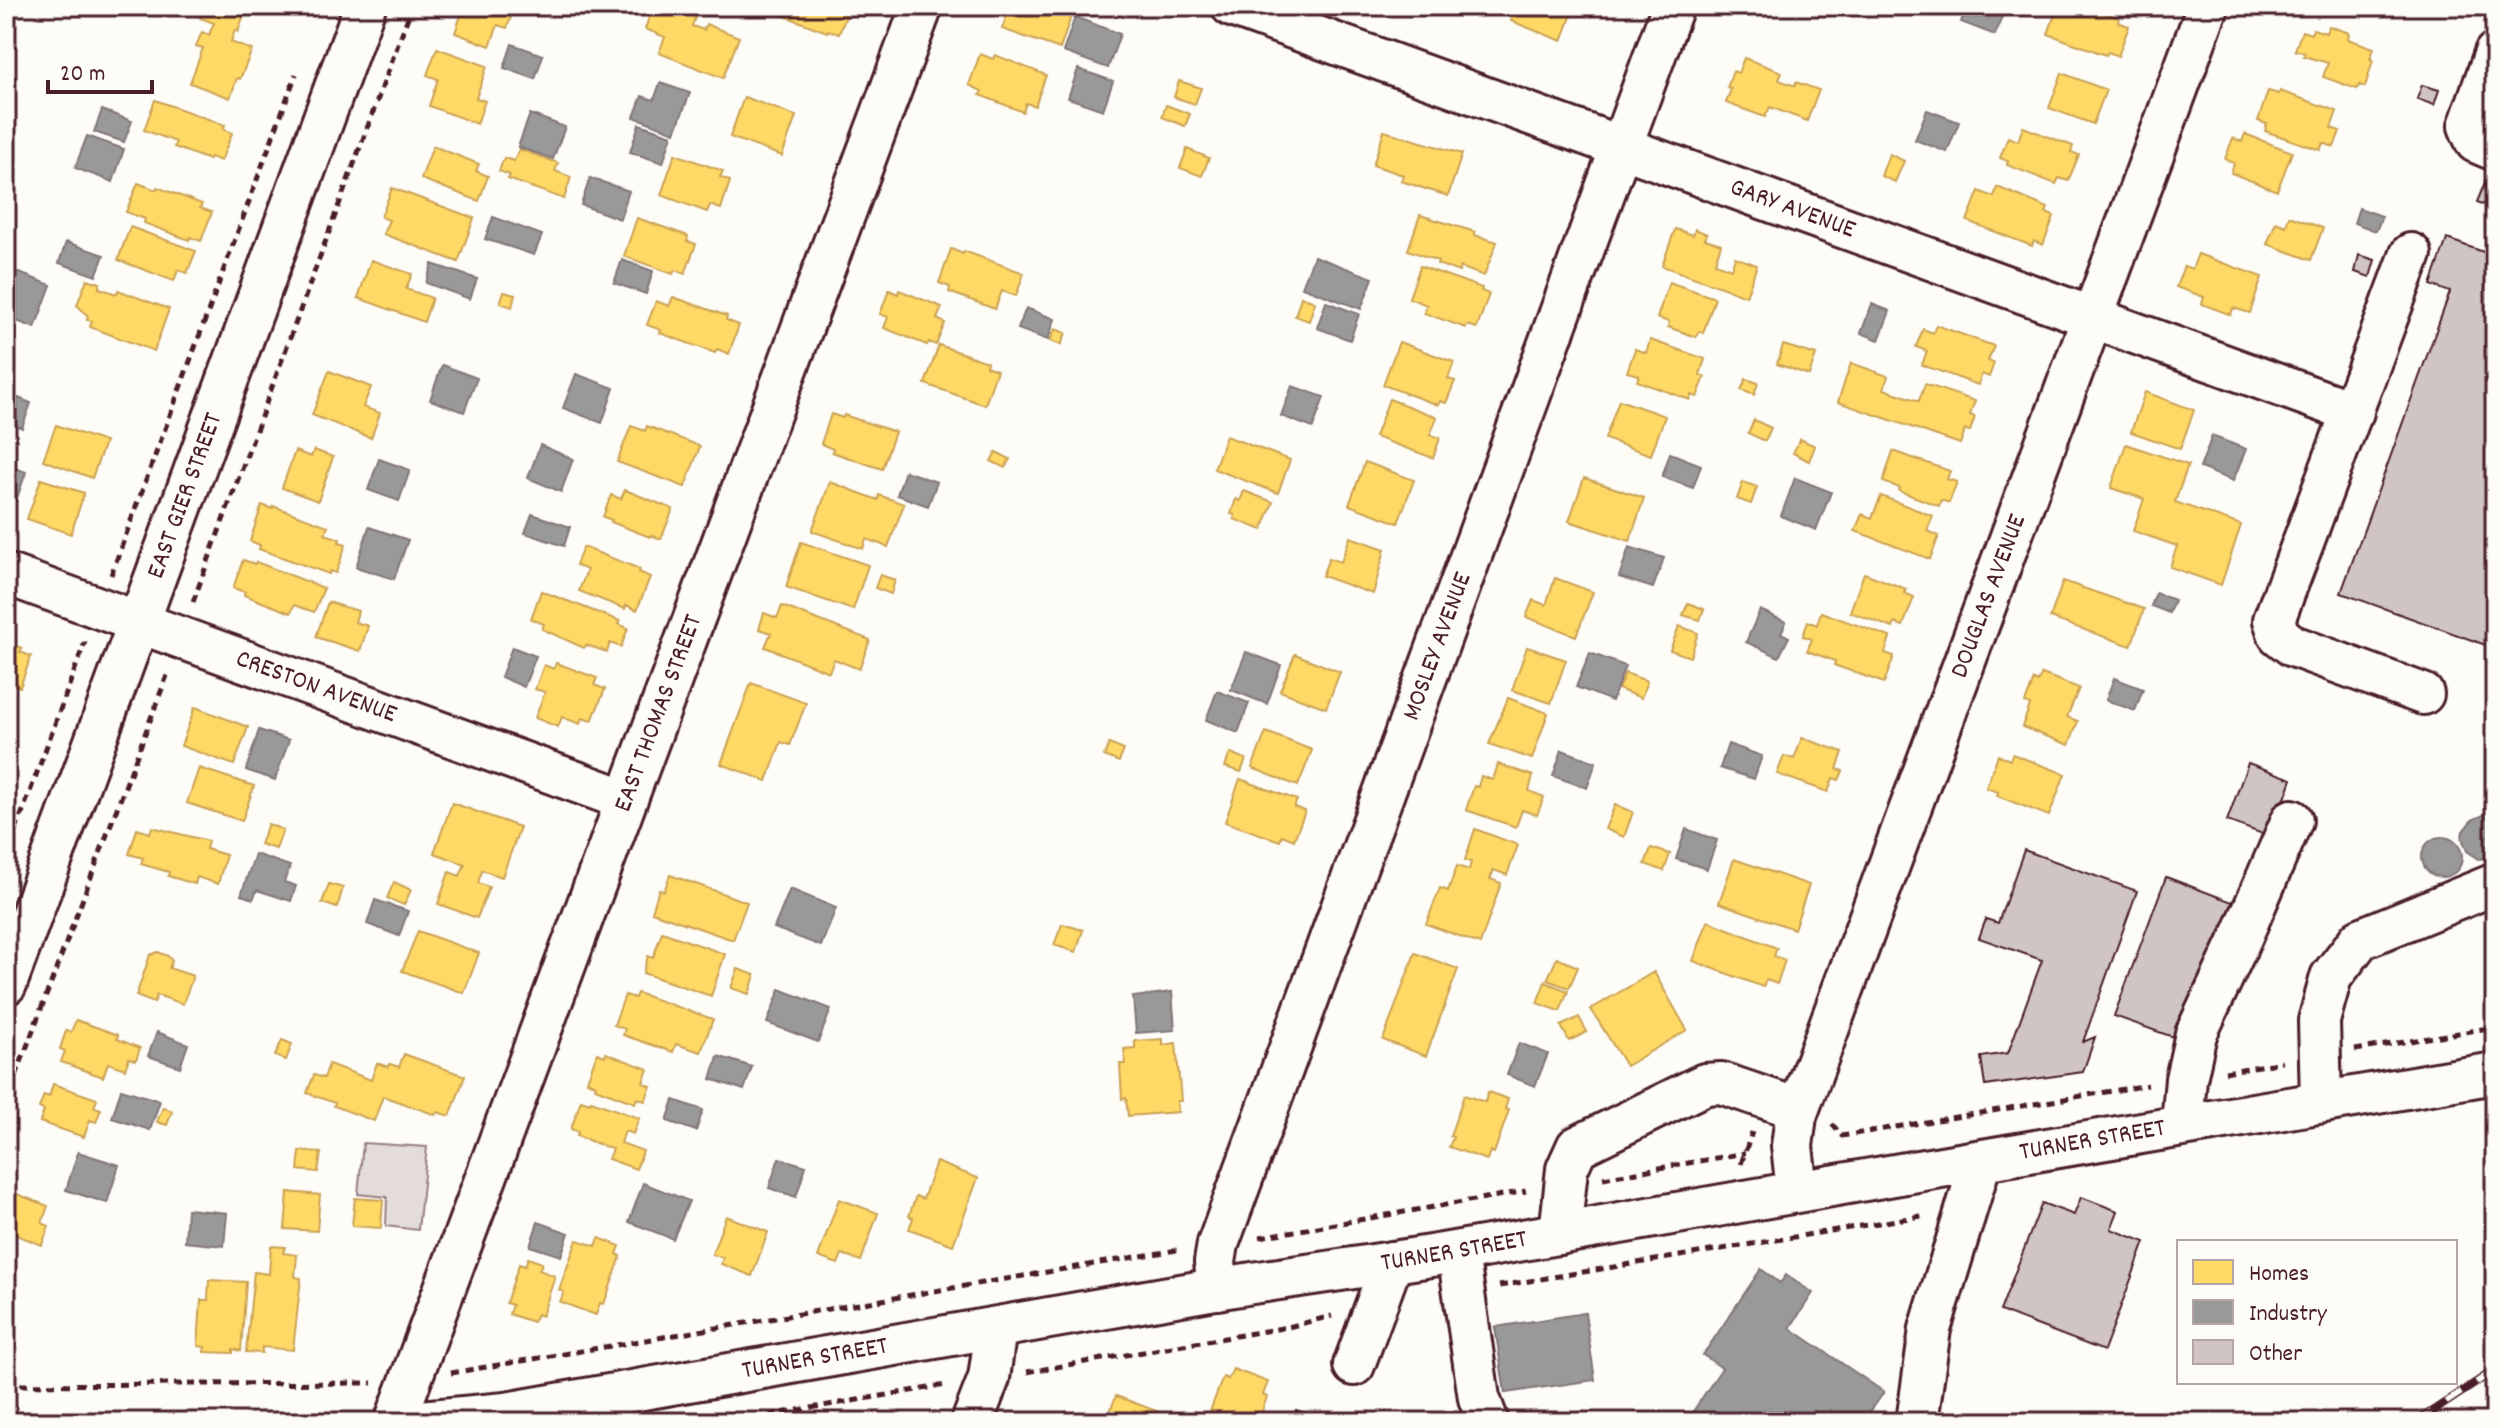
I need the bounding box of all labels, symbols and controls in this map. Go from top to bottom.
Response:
scale bar [48,44,152,94]
text: 20 m [60,58,106,92]
street label: GARY AVENUE [1724,169,1861,249]
street label: EAST GIER STREET [138,407,233,584]
street label: DOUGLAS AVENUE [1942,509,2036,683]
street label: MOSLEY AVENUE [1393,567,1482,726]
street label: EAST THOMAS STREET [605,609,713,817]
street label: CRESTON AVENUE [230,641,402,733]
street label: TURNER STREET [2016,1110,2169,1171]
street label: TURNER STREET [1378,1221,1530,1282]
legend [2177,1240,2457,1384]
text: Homes [2249,1258,2309,1292]
text: Industry [2249,1298,2328,1332]
street label: TURNER STREET [739,1328,891,1390]
text: Other [2249,1338,2302,1372]

